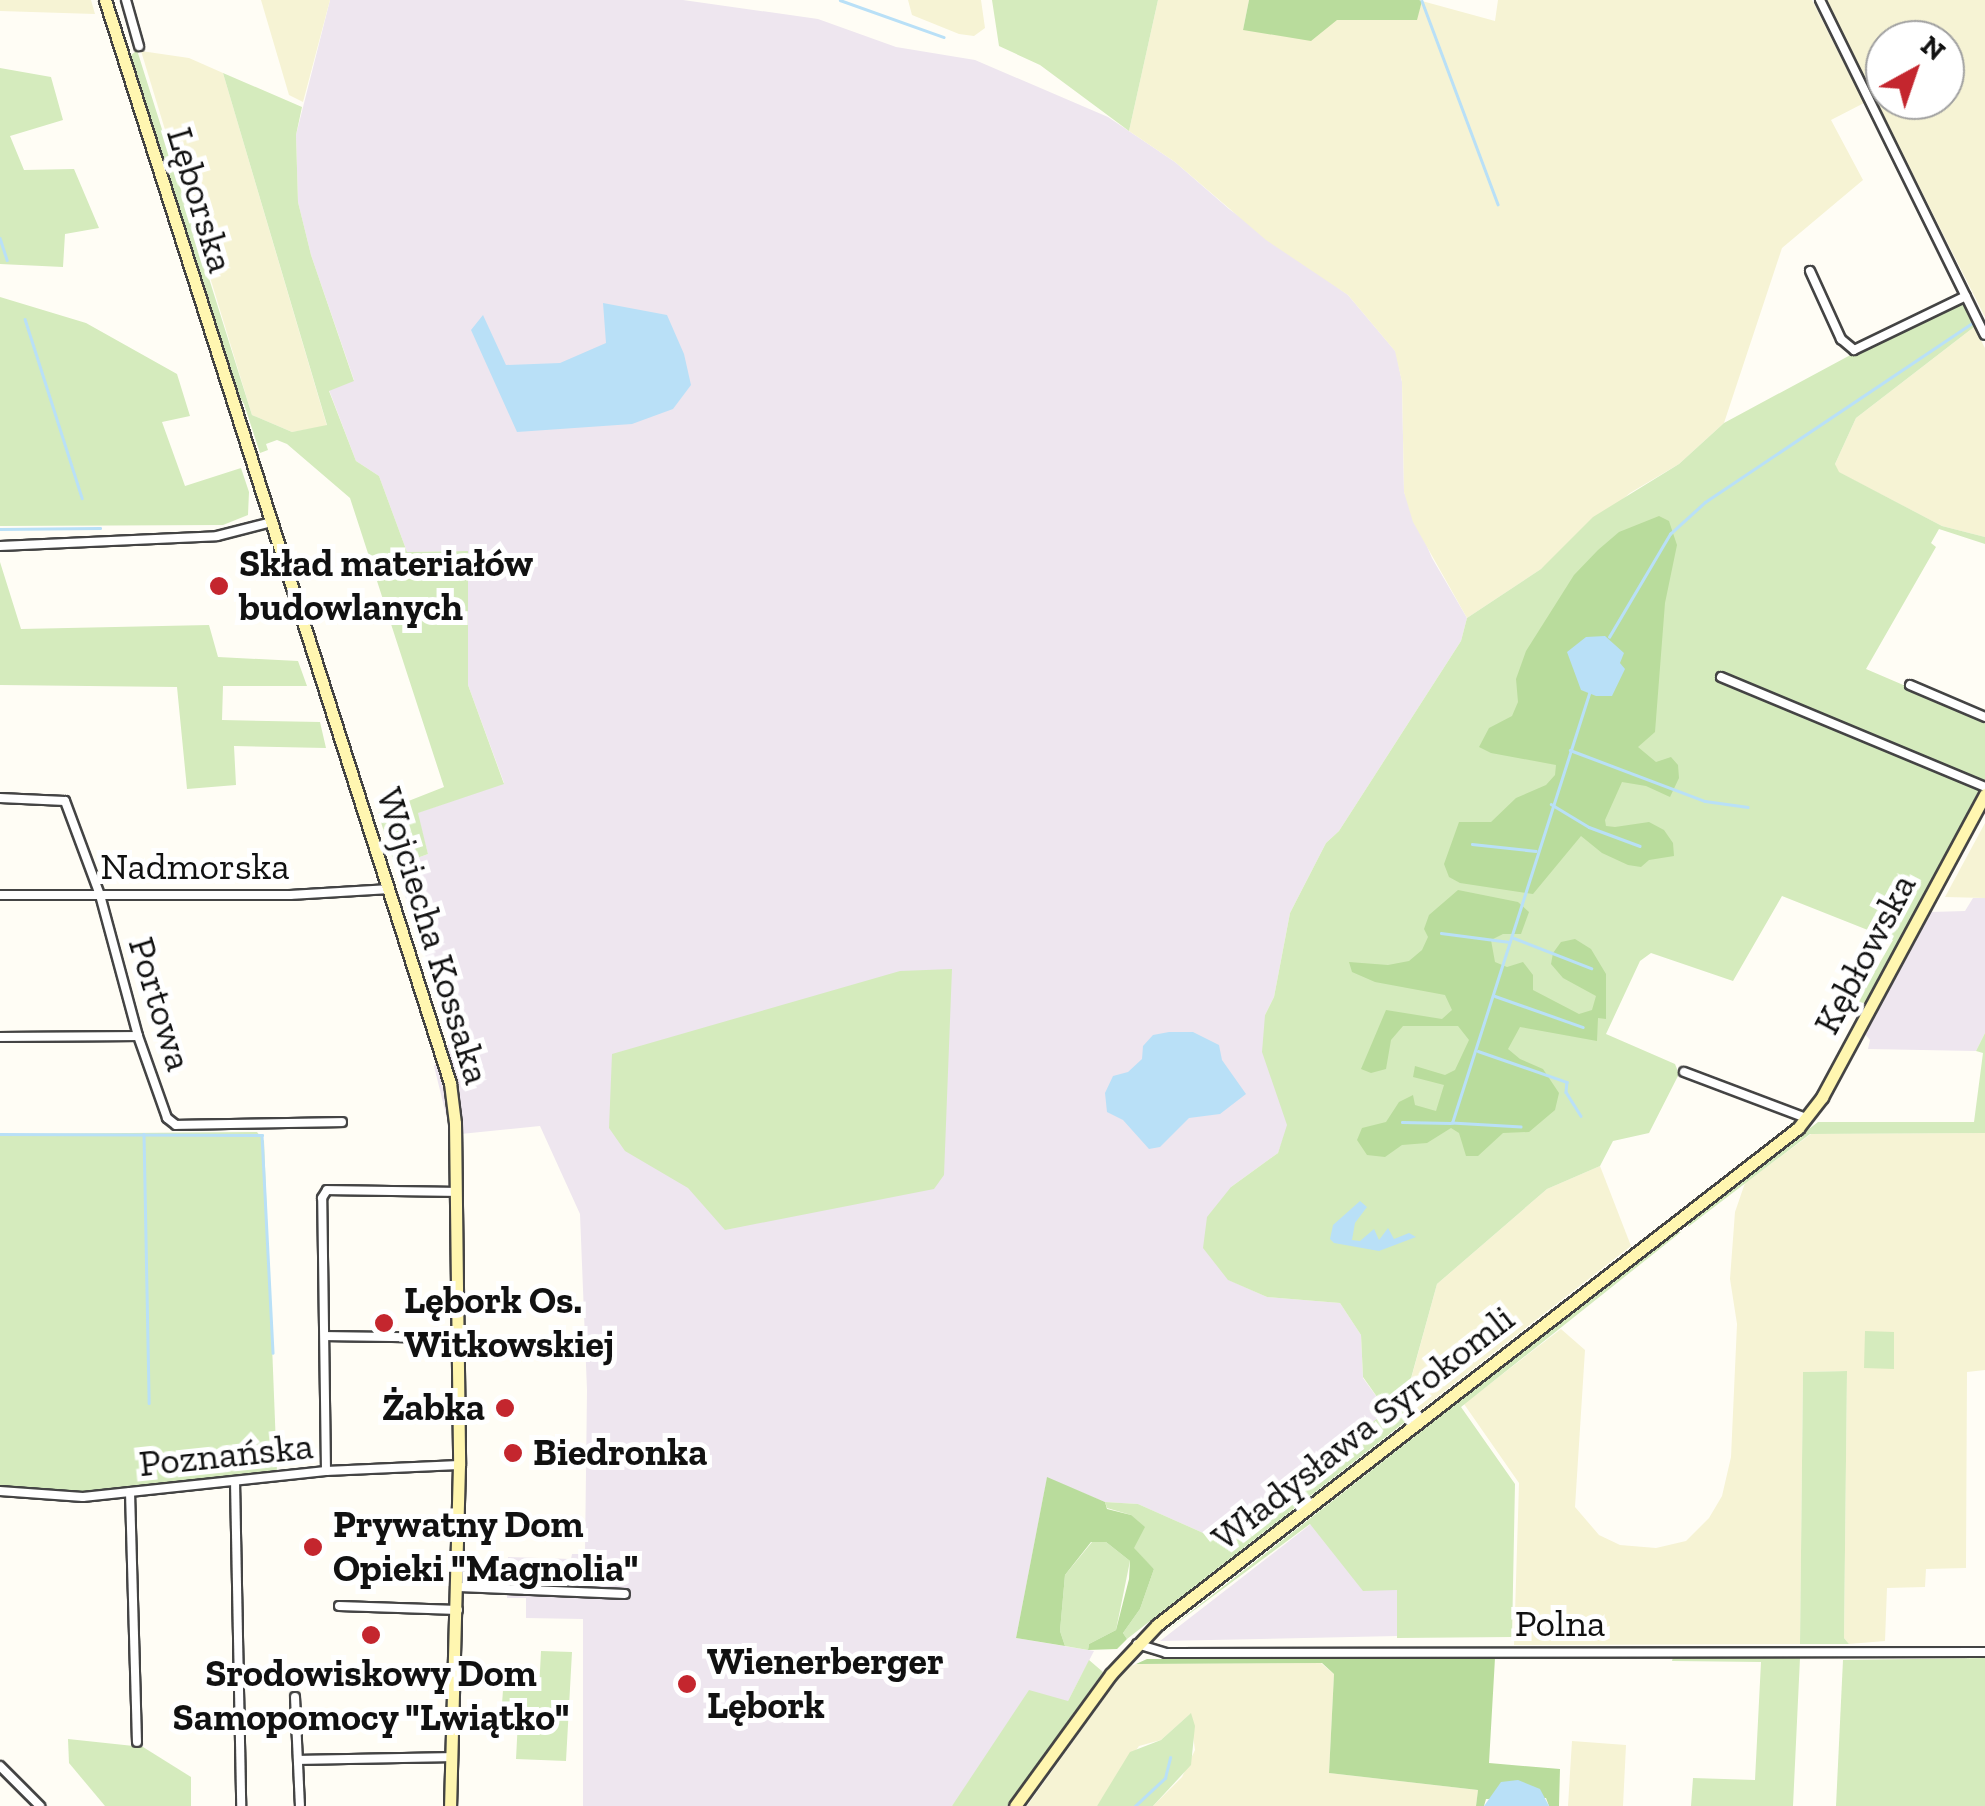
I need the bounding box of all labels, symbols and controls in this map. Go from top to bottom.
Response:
north arrow [1865,20,1965,120]
text: N [1915,29,1952,68]
street label: Lęborska [156,122,244,278]
place label: Skład materiałów budowlanych [239,541,533,630]
marker: Skład materiałów budowlanych [208,575,230,597]
street label: Wojciecha Kossaka [366,782,500,1090]
street label: Nadmorska [100,844,290,890]
street label: Kębłowska [1804,866,1926,1042]
street label: Portowa [118,932,202,1076]
place label: Lębork Os. Witkowskiej [404,1278,614,1368]
street label: Władysława Syrokomli [1203,1296,1523,1560]
marker: Lębork Os. Witkowskiej [373,1312,395,1334]
place label: Żabka [382,1385,485,1431]
marker: Żabka [494,1397,516,1419]
street label: Poznańska [137,1423,315,1487]
place label: Biedronka [533,1430,707,1476]
marker: Biedronka [502,1442,524,1464]
place label: Prywatny Dom Opieki "Magnolia" [333,1502,638,1592]
marker: Prywatny Dom Opieki "Magnolia" [302,1536,324,1558]
street label: Polna [1515,1601,1605,1647]
marker: Srodowiskowy Dom Samopomocy "Lwiątko" [360,1624,382,1646]
place label: Wienerberger Lębork [707,1639,944,1728]
place label: Srodowiskowy Dom Samopomocy "Lwiątko" [172,1651,570,1740]
marker: Wienerberger Lębork [676,1673,698,1695]

